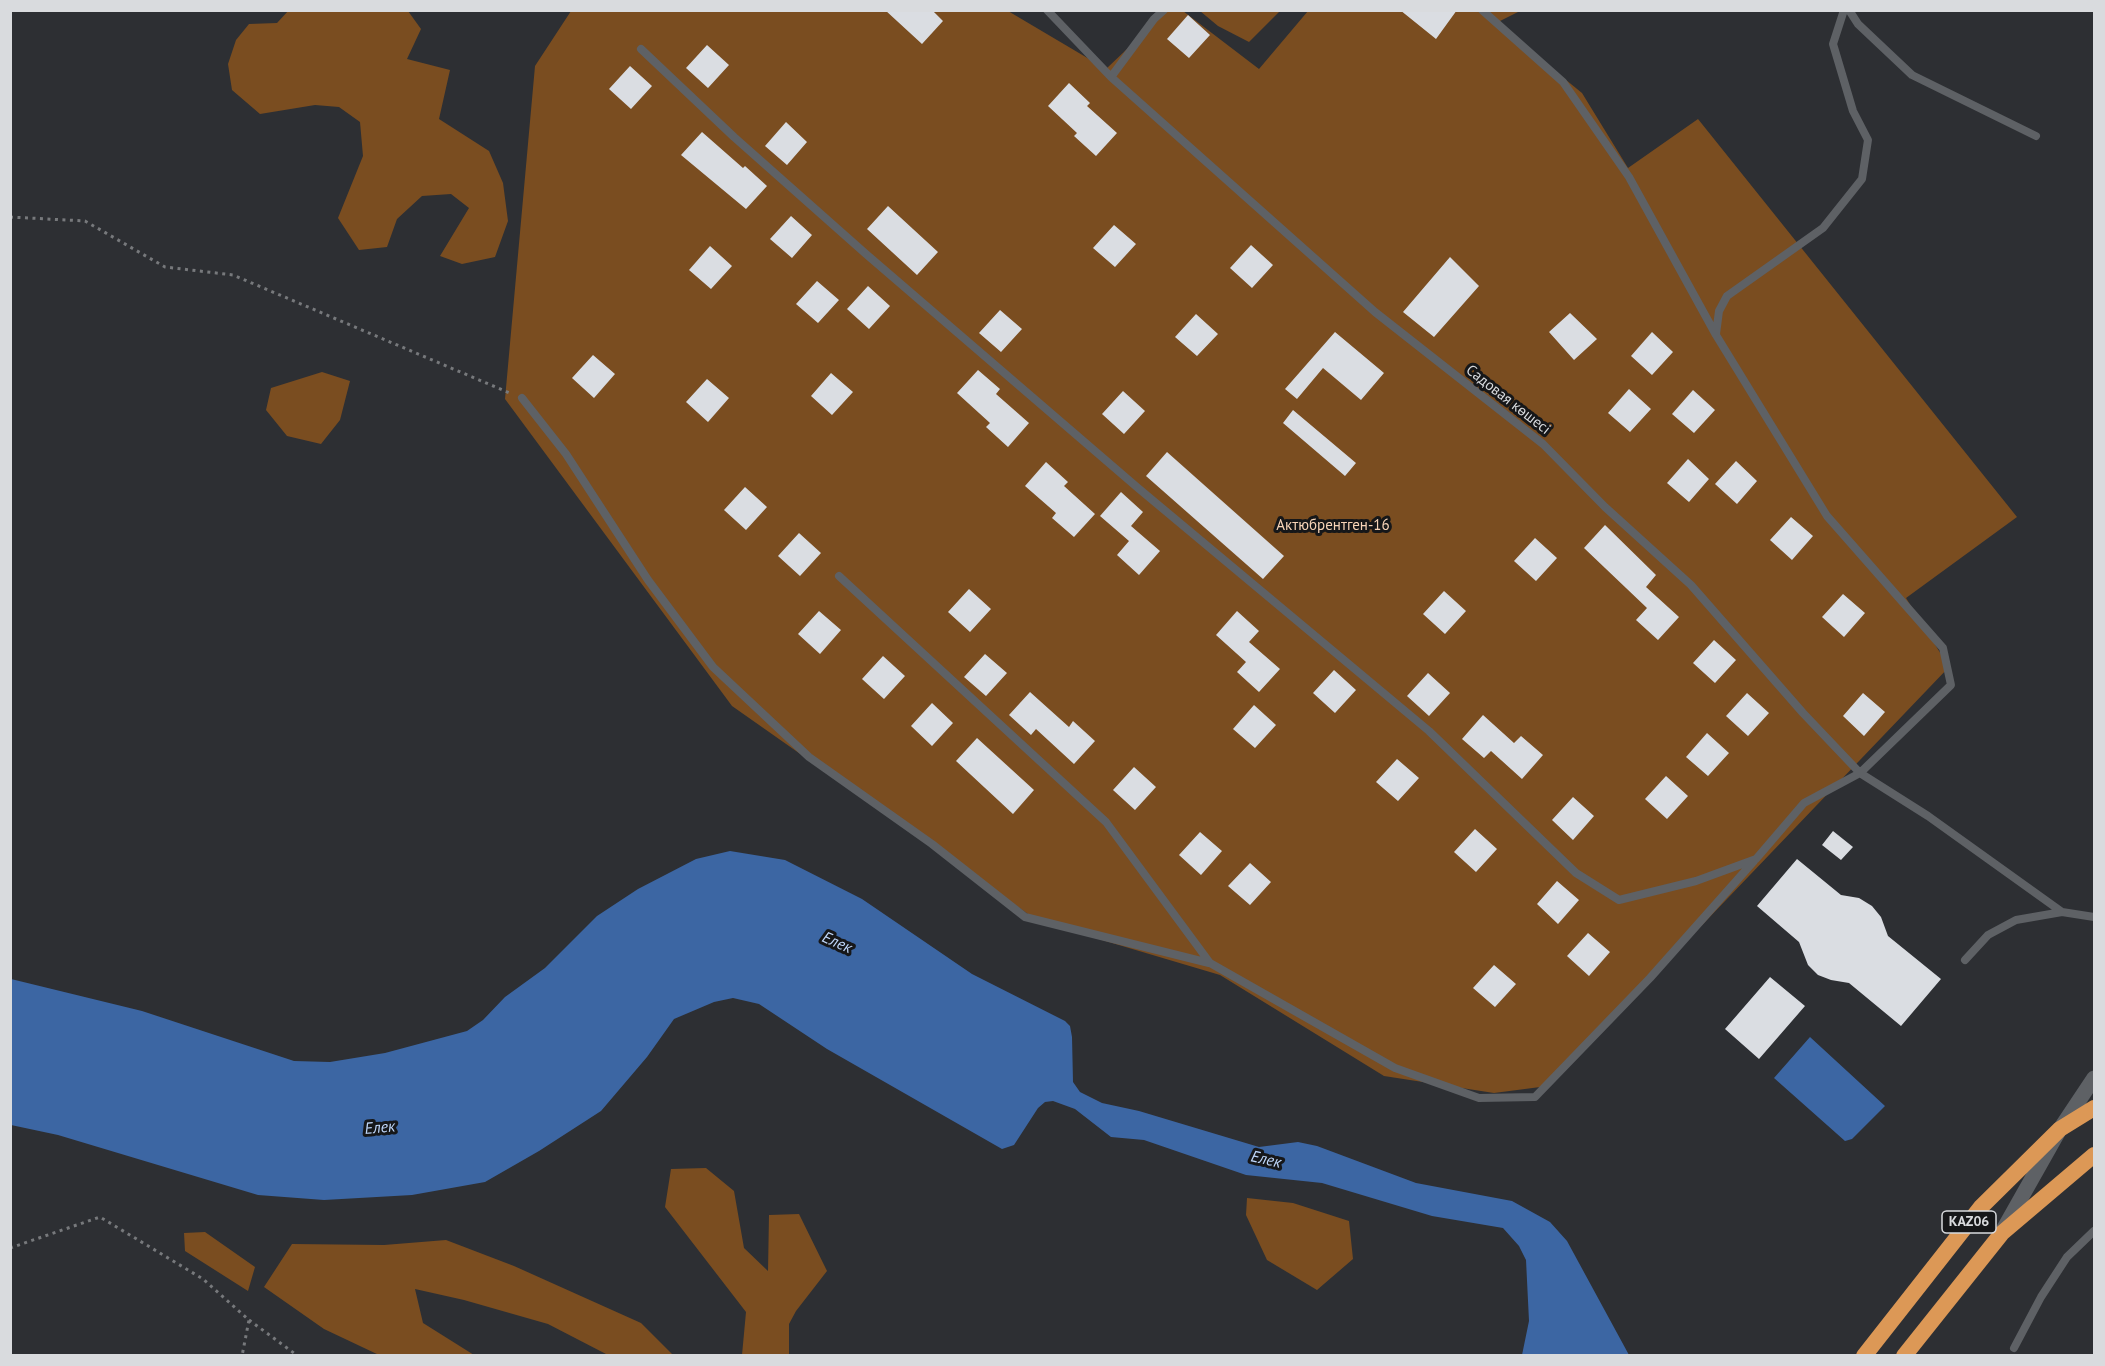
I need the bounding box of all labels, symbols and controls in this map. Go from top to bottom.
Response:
street label: Садовая көшесі [1462,361,1554,439]
park label: Актюбрентген-16 [1276,517,1390,535]
water label: Елек [819,928,855,958]
water label: Елек [364,1117,396,1139]
water label: Елек [1249,1147,1283,1173]
road number: KАZ06 [1942,1211,1996,1233]

